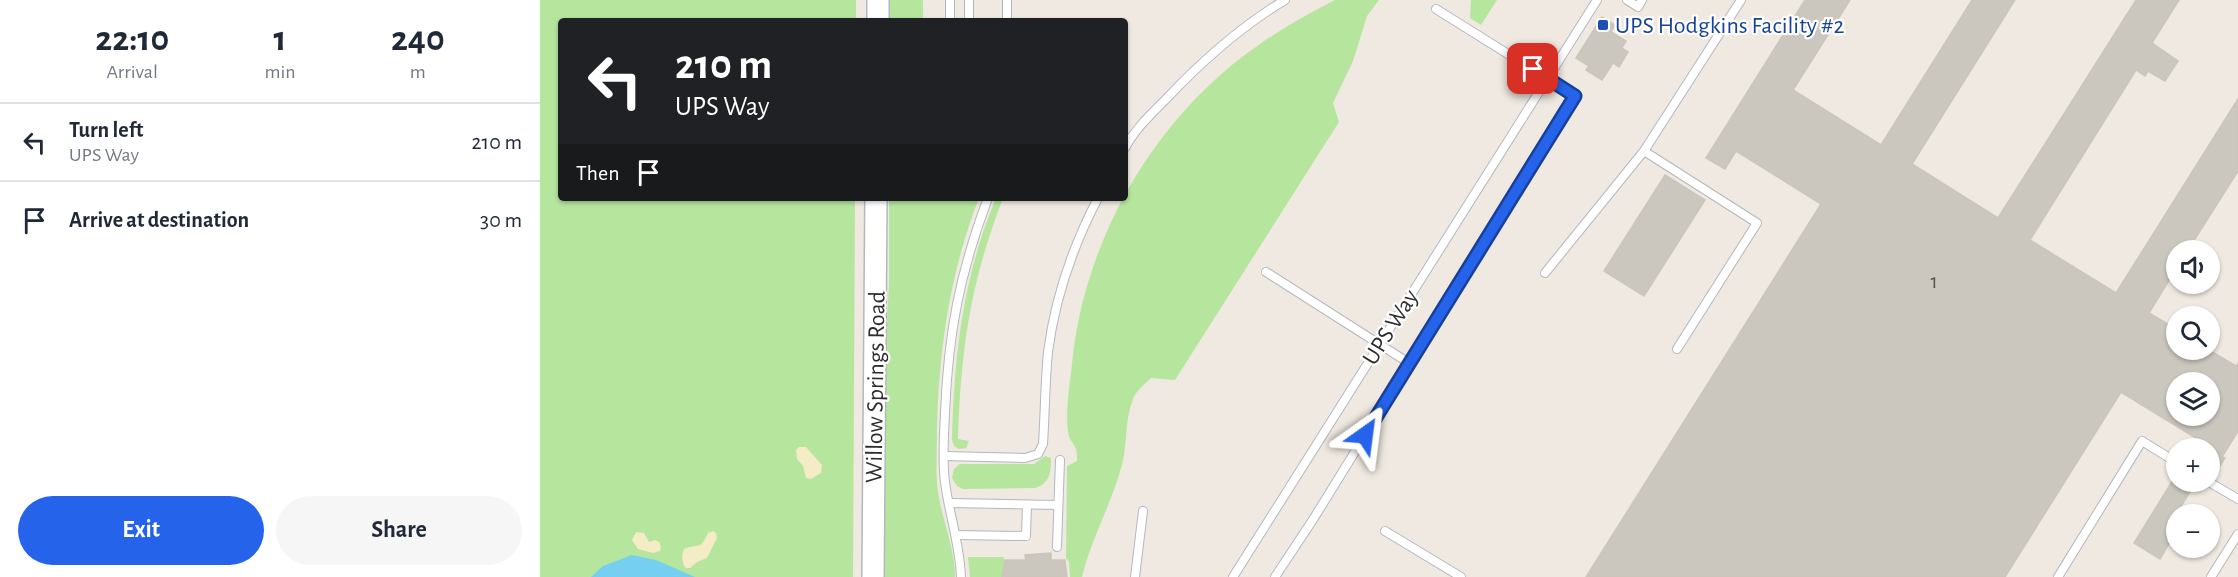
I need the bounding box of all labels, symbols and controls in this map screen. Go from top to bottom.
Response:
place label: UPS Hodgkins Facility #2 [1615,14,1844,38]
marker: UPS Hodgkins Facility #2 [1596,18,1610,32]
text: 22:10 [95,21,169,57]
text: 1 [274,21,287,57]
text: 240 [391,21,445,57]
icon: left [576,42,654,120]
pin [1507,43,1558,94]
text: 210 m [675,44,772,86]
icon: arrive [1516,52,1549,85]
text: Arrival [107,62,158,82]
text: min [264,62,296,82]
text: m [410,62,426,82]
text: UPS Way [675,93,769,120]
text: Turn left [69,119,143,141]
icon: left [18,126,51,159]
text: 210 m [472,131,522,153]
text: UPS Way [69,145,139,165]
icon: arrive [632,156,665,189]
text: Then [576,162,620,184]
icon: arrive [18,204,51,237]
text: Arrive at destination [69,209,249,231]
text: 30 m [480,209,522,231]
map controls [2166,240,2220,558]
button: sound [2166,240,2220,294]
house number: 1 [1930,271,1938,292]
street label: UPS Way [1358,286,1423,369]
street label: Willow Springs Road [862,291,890,483]
button: search [2166,306,2220,360]
button: layers [2166,372,2220,426]
position arrow [1333,403,1397,467]
button: + [2166,438,2220,492]
button: Exit [18,496,264,565]
button: Share [276,496,522,565]
button: − [2166,504,2220,558]

